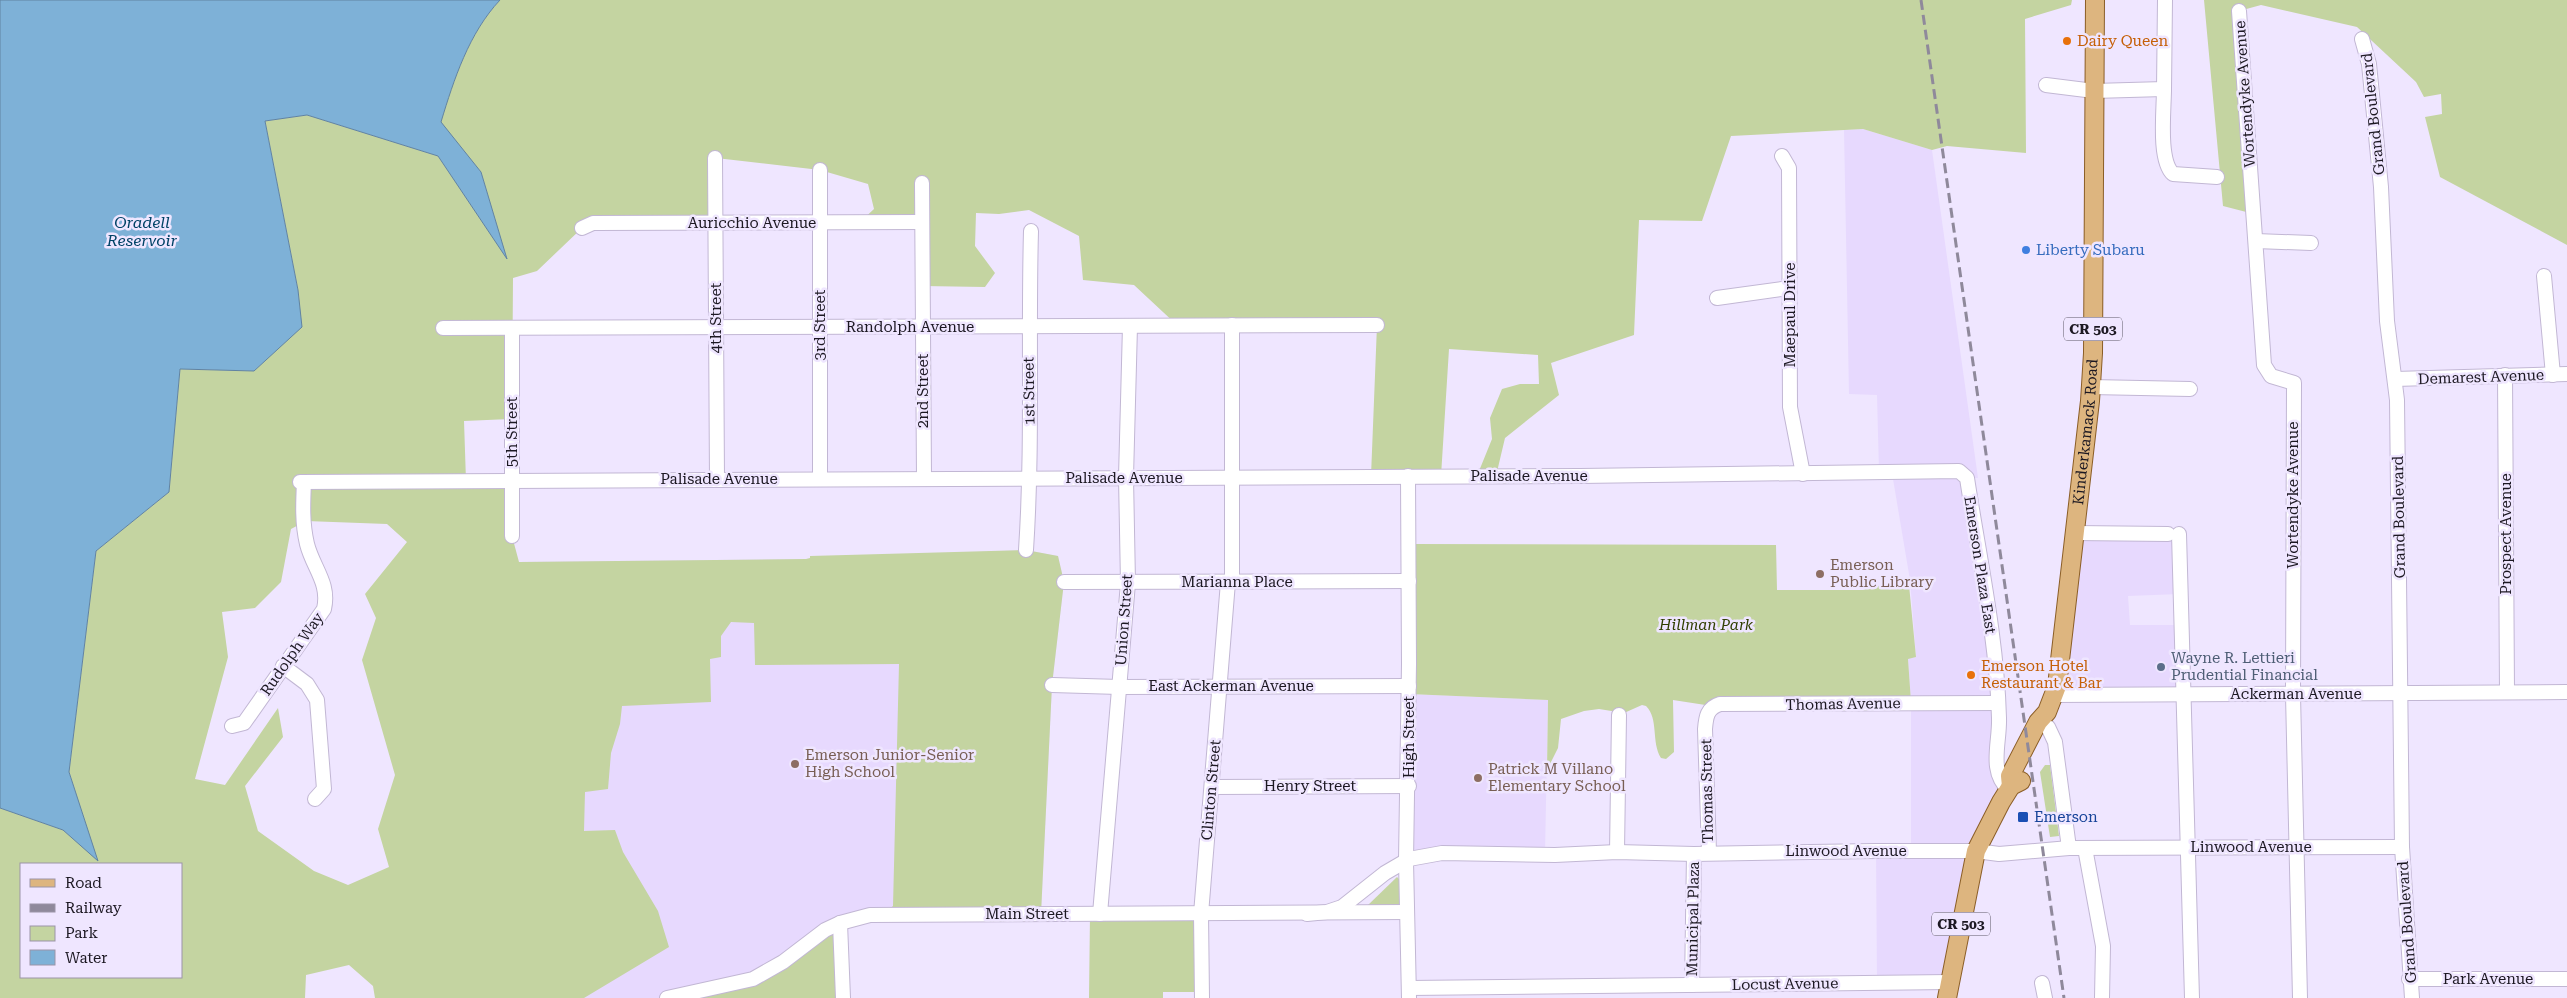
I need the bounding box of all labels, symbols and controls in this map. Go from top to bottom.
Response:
street label: Wortendyke Avenue [2231,20,2259,168]
place label: Dairy Queen [2077,32,2168,50]
marker: Dairy Queen [2061,35,2073,47]
street label: Grand Boulevard [2358,52,2388,176]
water label: Oradell Reservoir [106,213,178,250]
street label: Auricchio Avenue [688,214,816,232]
place label: Liberty Subaru [2036,241,2145,259]
marker: Liberty Subaru [2020,244,2032,256]
street label: Maepaul Drive [1781,262,1799,368]
street label: 4th Street [707,282,725,353]
street label: 3rd Street [811,289,829,360]
street label: Randolph Avenue [846,318,974,336]
road number: CR 503 [2064,318,2122,340]
street label: 2nd Street [914,353,932,428]
street label: 1st Street [1019,356,1039,425]
street label: Kinderkamack Road [2069,358,2102,506]
street label: Demarest Avenue [2418,366,2544,388]
street label: 5th Street [503,396,521,467]
street label: Wortendyke Avenue [2284,422,2302,568]
street label: Grand Boulevard [2389,455,2409,578]
street label: Palisade Avenue [1470,467,1588,485]
street label: Palisade Avenue [1065,469,1183,487]
street label: Palisade Avenue [660,470,778,488]
street label: Prospect Avenue [2497,473,2515,595]
street label: Emerson Plaza East [1960,495,2000,636]
place label: Emerson Public Library [1830,556,1934,591]
marker: Emerson Public Library [1814,568,1826,580]
street label: Union Street [1112,573,1136,666]
street label: Marianna Place [1181,573,1293,591]
street label: Rudolph Way [257,609,327,699]
park label: Hillman Park [1658,616,1754,634]
place label: Wayne R. Lettieri Prudential Financial [2171,649,2318,684]
place label: Emerson Hotel Restaurant & Bar [1981,657,2102,692]
marker: Wayne R. Lettieri Prudential Financial [2155,661,2167,673]
marker: Emerson Hotel Restaurant & Bar [1965,669,1977,681]
street label: East Ackerman Avenue [1148,677,1314,695]
street label: Ackerman Avenue [2230,685,2362,703]
street label: Thomas Avenue [1785,694,1901,714]
street label: High Street [1400,695,1418,778]
street label: Thomas Street [1697,738,1717,843]
street label: Clinton Street [1198,739,1224,841]
place label: Emerson Junior-Senior High School [805,746,974,781]
marker: Emerson Junior-Senior High School [789,758,801,770]
place label: Patrick M Villano Elementary School [1488,760,1626,795]
marker: Patrick M Villano Elementary School [1472,772,1484,784]
street label: Henry Street [1264,777,1357,795]
place label: Emerson [2034,808,2098,826]
marker: Emerson [2016,810,2030,824]
street label: Linwood Avenue [2190,838,2312,856]
street label: Linwood Avenue [1785,842,1907,860]
street label: Grand Boulevard [2394,860,2420,984]
street label: Municipal Plaza [1683,861,1703,977]
legend [20,863,182,978]
text: Road [65,874,102,892]
text: Railway [65,899,122,917]
street label: Main Street [985,905,1069,923]
road number: CR 503 [1932,912,1990,936]
text: Park [65,924,99,942]
text: Water [65,949,107,967]
street label: Park Avenue [2443,970,2533,988]
street label: Locust Avenue [1732,974,1838,994]

